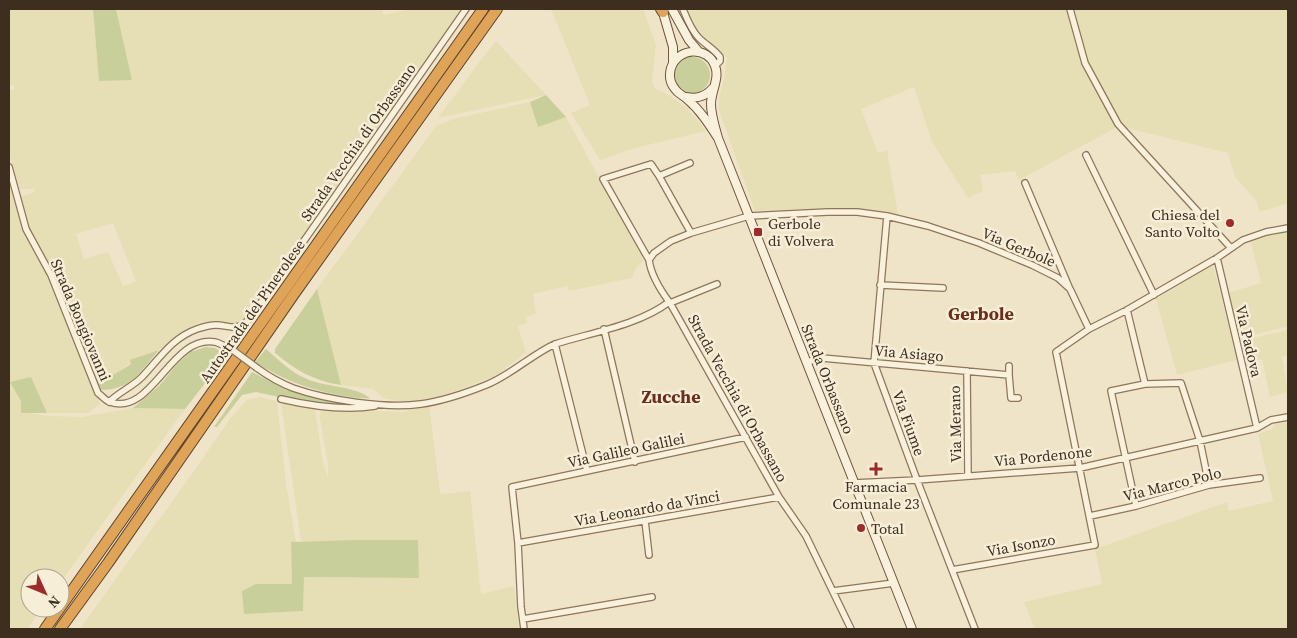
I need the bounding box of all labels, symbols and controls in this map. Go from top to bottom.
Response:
street label: Strada Vecchia di Orbassano [295,59,421,225]
place label: Chiesa del Santo Volto [1145,204,1221,242]
place label: Gerbole di Volvera [768,213,835,251]
marker: Chiesa del Santo Volto [1224,217,1236,229]
street label: Via Gerbole [979,222,1059,272]
marker: Gerbole di Volvera [752,226,764,238]
street label: Autostrada del Pinerolese [194,235,310,387]
street label: Strada Bongiovanni [46,256,116,384]
district label: Gerbole [948,301,1014,326]
street label: Via Padova [1231,303,1268,379]
street label: Strada Vecchia di Orbassano [683,310,793,486]
street label: Strada Orbassano [796,321,860,437]
street label: Via Asiago [873,340,945,366]
district label: Zucche [641,384,701,409]
street label: Via Merano [944,385,966,463]
street label: Via Fiume [887,387,931,459]
street label: Via Galileo Galilei [565,427,687,473]
street label: Via Pordenone [993,440,1093,472]
street label: Via Marco Polo [1121,462,1223,506]
marker: Farmacia Comunale 23 [870,463,882,475]
place label: Farmacia Comunale 23 [832,476,920,514]
street label: Via Leonardo da Vinci [573,485,721,531]
place label: Total [871,518,905,539]
marker: Total [855,522,867,534]
street label: Via Isonzo [985,529,1057,561]
north arrow [20,568,70,618]
text: N [44,591,65,613]

